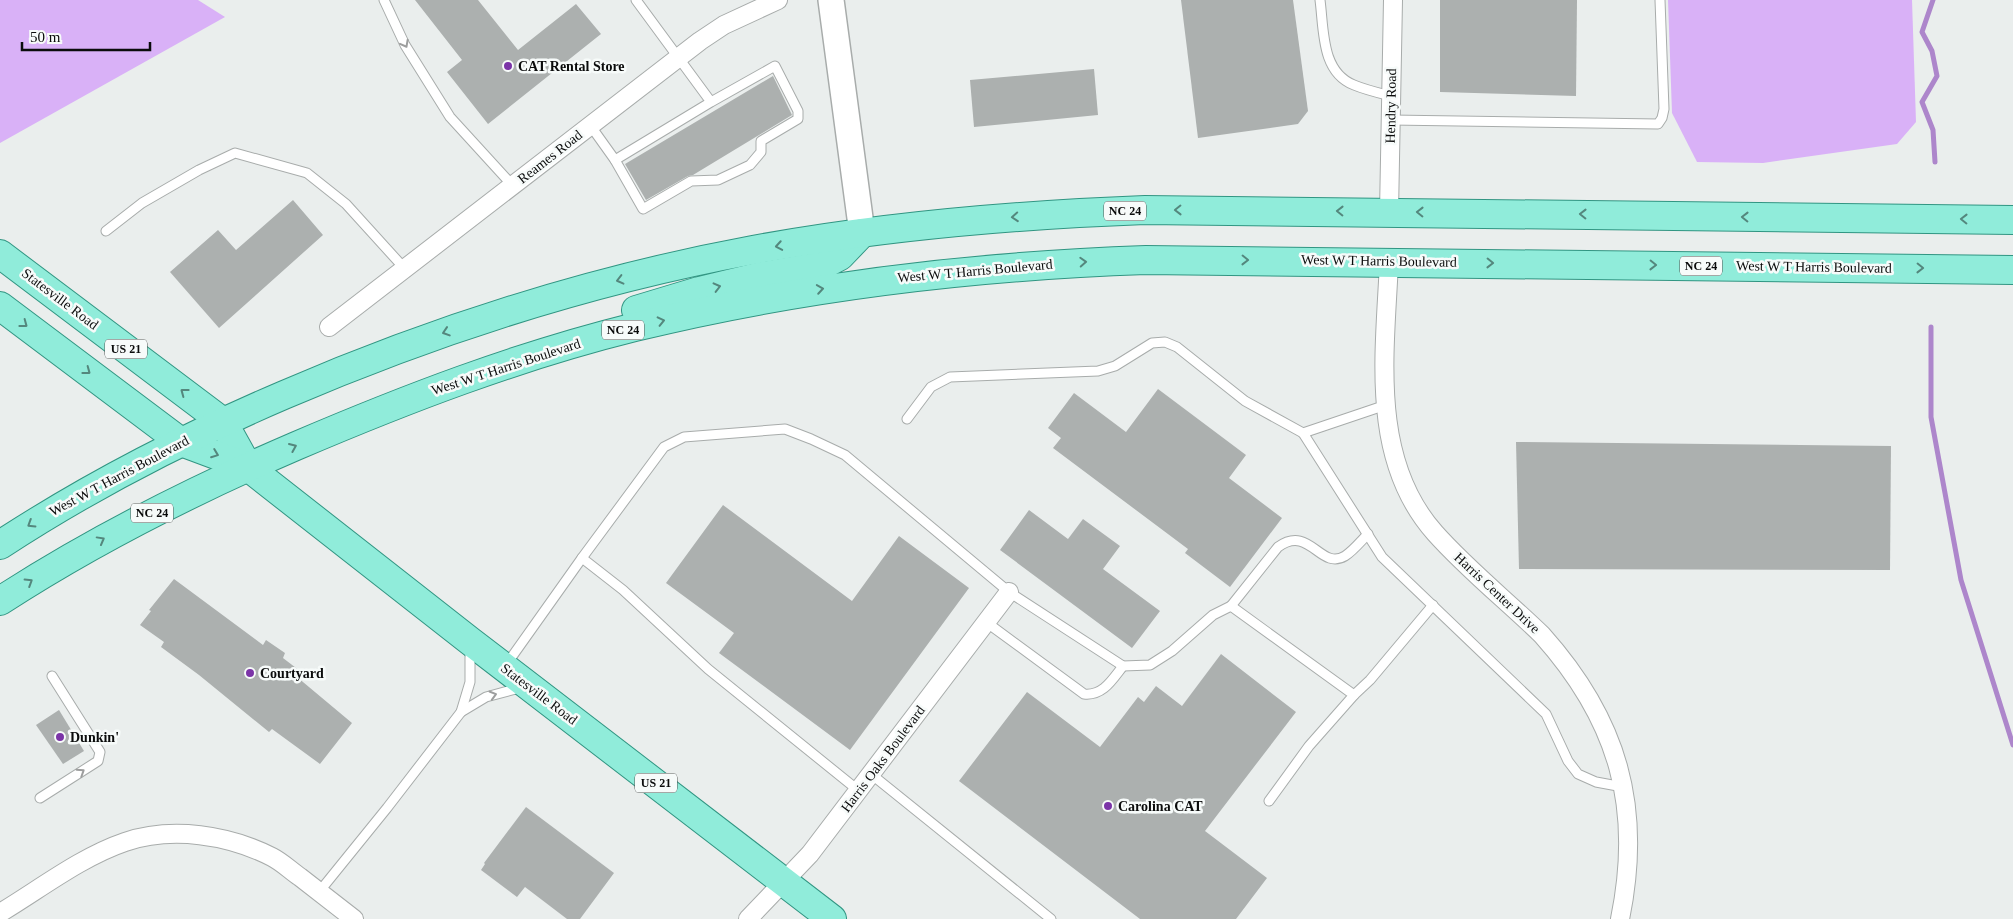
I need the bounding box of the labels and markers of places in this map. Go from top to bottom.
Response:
place label: CAT Rental Store [518,59,625,74]
marker: CAT Rental Store [502,60,514,72]
place label: Courtyard [260,666,324,681]
marker: Courtyard [244,667,256,679]
place label: Dunkin' [70,730,119,745]
marker: Dunkin' [54,731,66,743]
place label: Carolina CAT [1118,799,1203,814]
marker: Carolina CAT [1102,800,1114,812]

